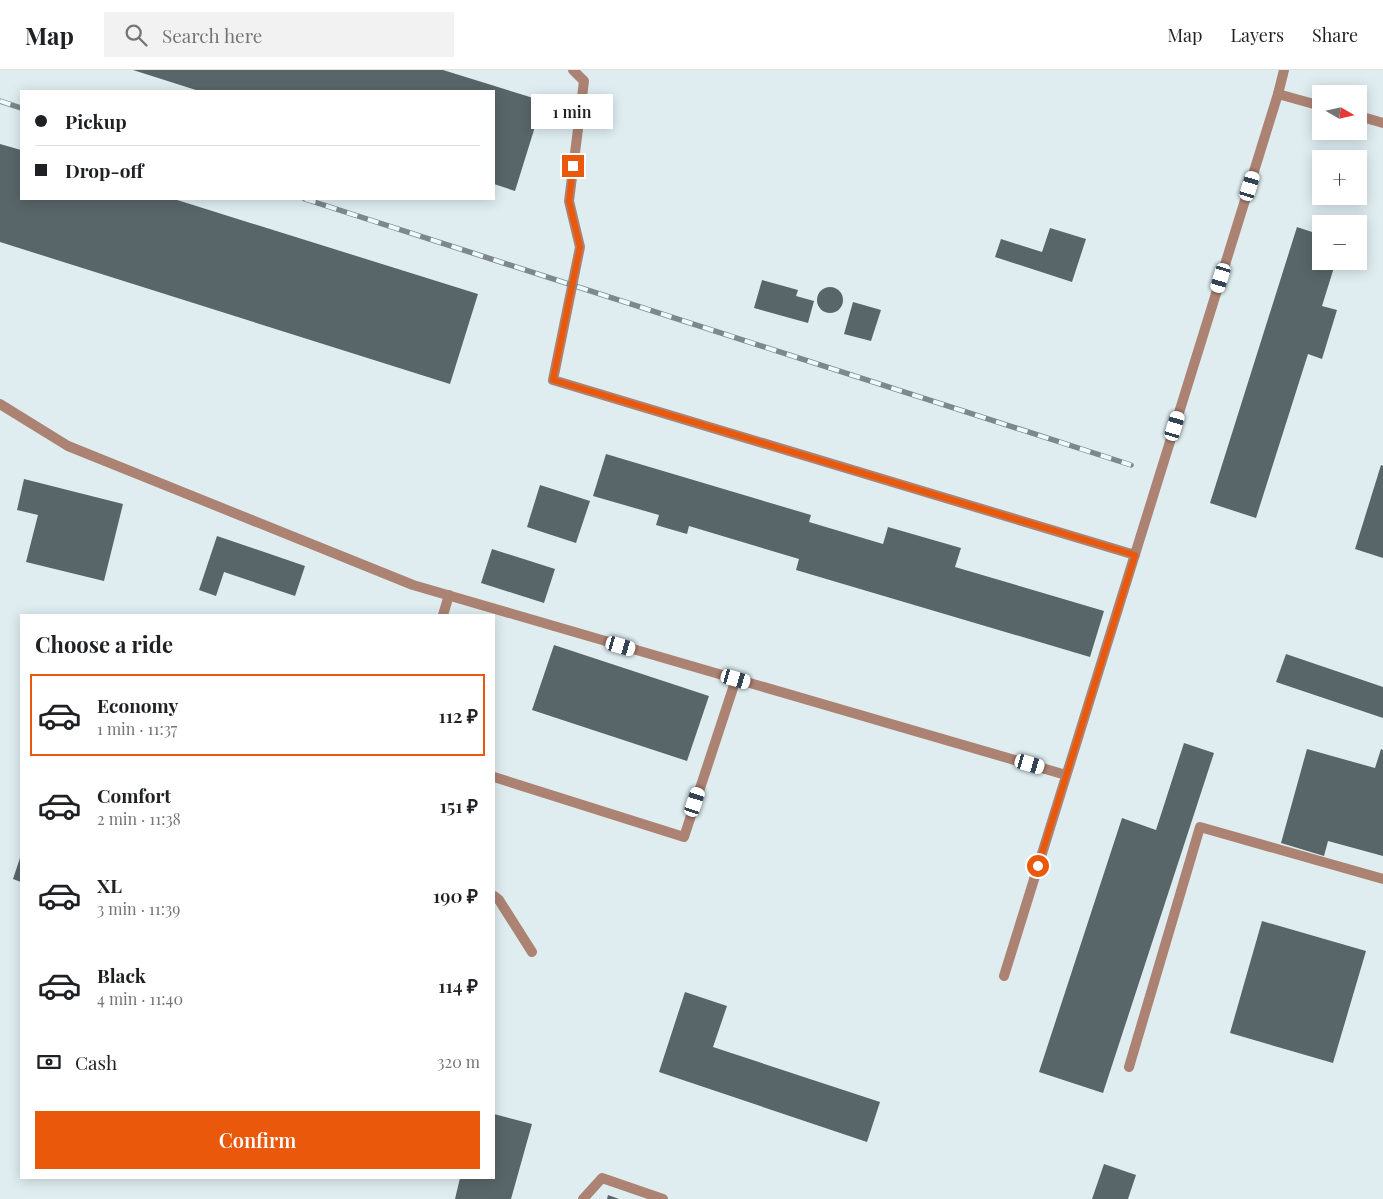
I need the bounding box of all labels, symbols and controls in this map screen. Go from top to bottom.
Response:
search box [104,12,454,57]
text: Map [25,19,74,51]
icon: search [122,21,150,49]
text: Search here [162,22,262,48]
text: Map [1167,23,1202,47]
text: Layers [1230,23,1284,47]
text: Share [1312,23,1358,47]
north arrow [1312,85,1368,140]
map controls [1312,85,1367,270]
callout: 1 min [532,93,614,128]
text: 1 min [553,101,591,122]
text: Pickup [65,108,127,134]
button: + [1312,150,1367,205]
route end [562,155,584,177]
text: Drop-off [65,157,143,183]
car [1238,169,1261,203]
button: − [1312,215,1367,270]
car [1209,261,1232,295]
car [1163,409,1186,443]
text: Choose a ride [35,629,173,659]
car [604,635,637,657]
car [719,668,752,690]
text: Economy [97,692,178,718]
icon: car [37,693,82,738]
text: 112 ₽ [438,702,478,728]
text: 1 min · 11:37 [97,718,177,739]
car [1013,753,1046,775]
text: Comfort [97,782,171,808]
icon: car [37,783,82,828]
car [683,785,706,819]
text: 151 ₽ [440,792,478,818]
text: 2 min · 11:38 [97,808,181,829]
route start [1027,855,1049,877]
text: XL [97,872,122,898]
icon: car [37,873,82,918]
text: 190 ₽ [433,882,478,908]
text: 3 min · 11:39 [97,898,180,919]
text: Black [97,962,146,988]
icon: car [37,963,82,1008]
text: 114 ₽ [438,972,478,998]
text: 4 min · 11:40 [97,988,183,1009]
icon: cash [35,1048,63,1076]
text: Cash [75,1049,117,1075]
text: 320 m [437,1051,480,1072]
button: Confirm [35,1111,480,1169]

